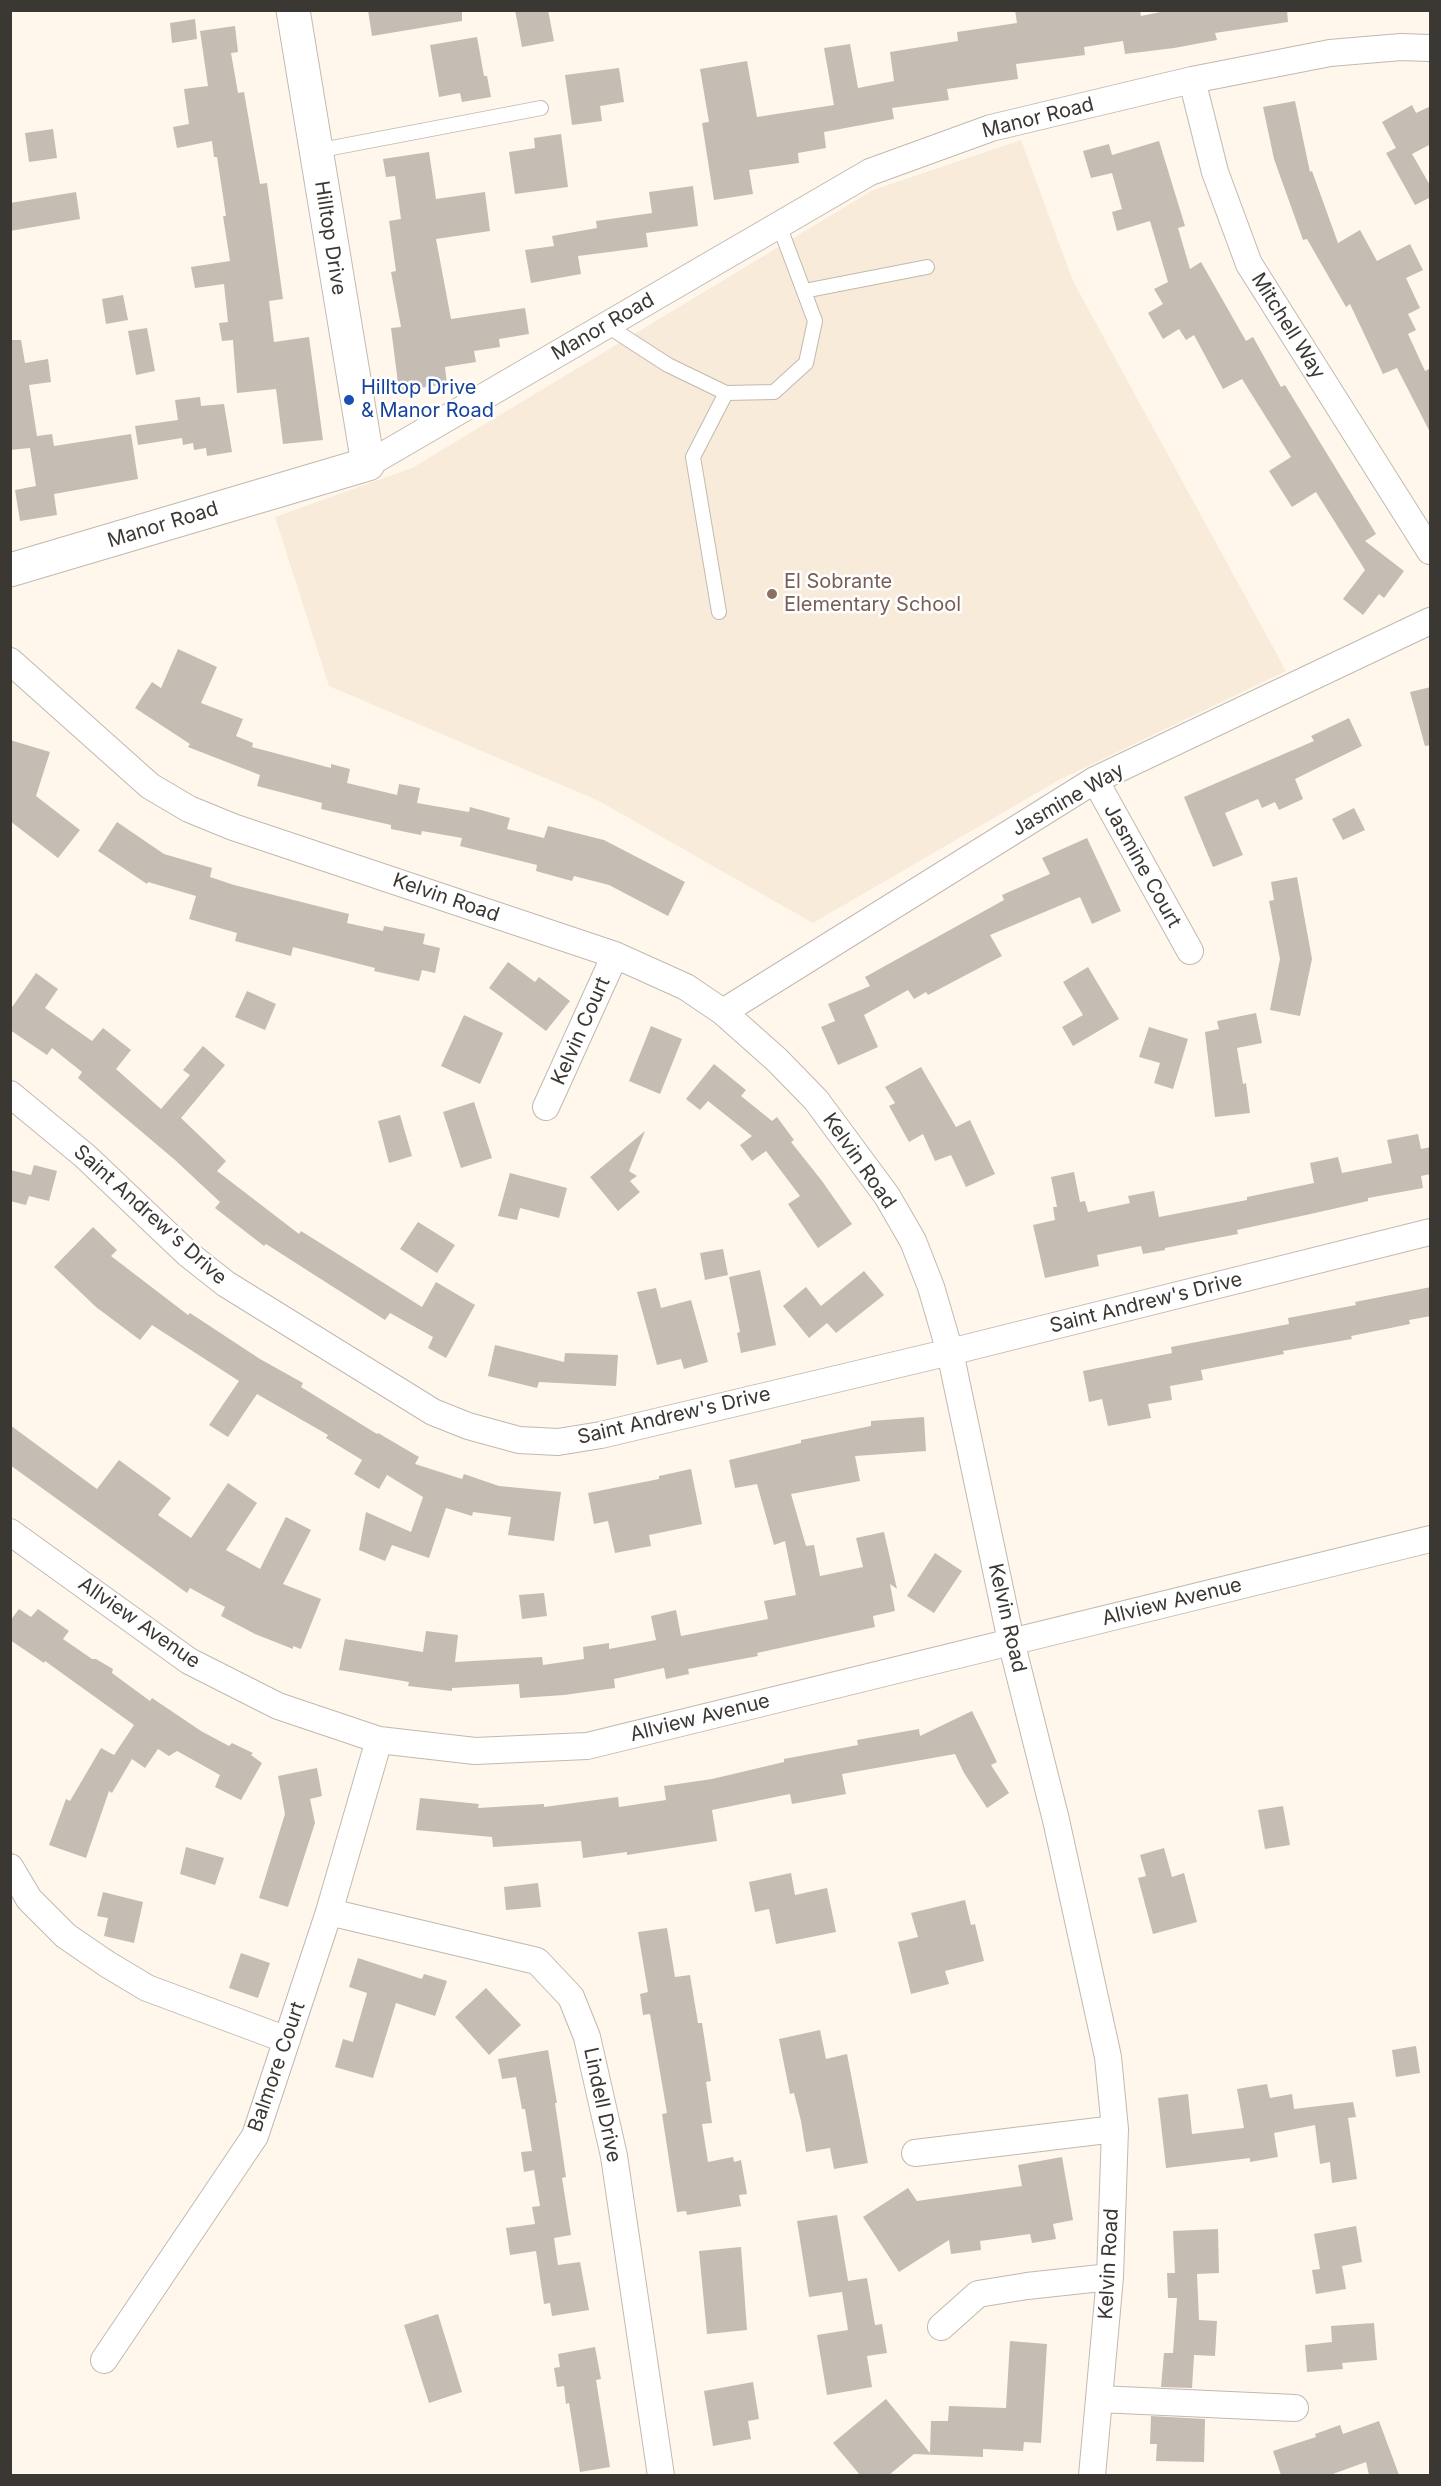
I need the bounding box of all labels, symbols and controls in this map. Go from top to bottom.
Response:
street label: Manor Road [980,93,1096,143]
street label: Hilltop Drive [309,179,351,297]
street label: Mitchell Way [1246,269,1330,383]
street label: Manor Road [547,288,659,366]
place label: Hilltop Drive & Manor Road [361,376,494,423]
marker: Hilltop Drive & Manor Road [342,393,356,407]
street label: Manor Road [105,497,221,553]
place label: El Sobrante Elementary School [784,570,961,617]
marker: El Sobrante Elementary School [765,587,779,601]
street label: Jasmine Way [1008,758,1128,842]
street label: Jasmine Court [1098,800,1186,932]
street label: Kelvin Road [390,869,502,927]
street label: Kelvin Court [547,973,615,1089]
street label: Kelvin Road [817,1109,901,1213]
street label: Saint Andrew's Drive [69,1140,231,1290]
street label: Saint Andrew's Drive [1047,1267,1245,1339]
street label: Saint Andrew's Drive [575,1382,773,1450]
street label: Kelvin Road [983,1561,1031,1675]
street label: Allview Avenue [73,1572,205,1674]
street label: Allview Avenue [1100,1573,1244,1631]
street label: Allview Avenue [628,1689,772,1747]
street label: Balmore Court [244,1999,310,2135]
street label: Lindell Drive [578,2045,626,2165]
street label: Kelvin Road [1094,2208,1124,2320]

